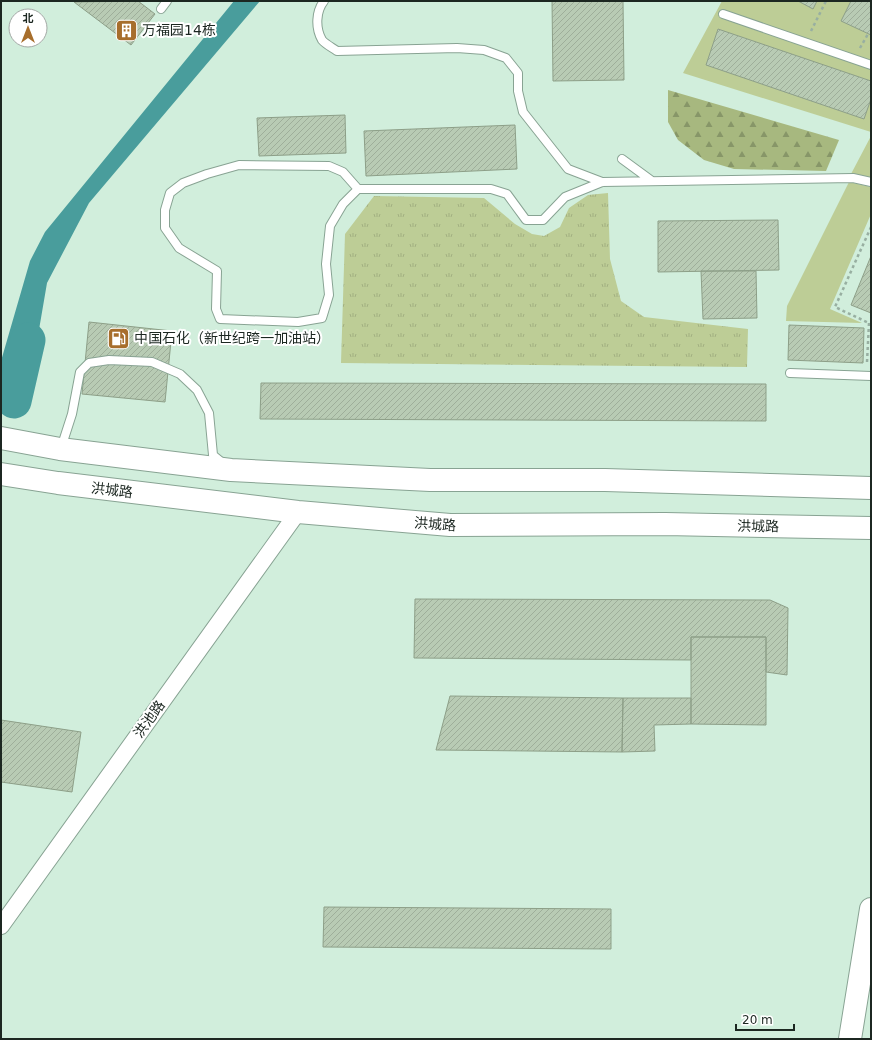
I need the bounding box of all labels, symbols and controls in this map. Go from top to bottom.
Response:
north arrow [8,8,48,48]
text: 北 [23,12,34,25]
building icon: 万福园14栋 [114,17,140,43]
place label: 万福园14栋 [142,22,216,38]
fuel station icon: 中国石化（新世纪跨一加油站） [106,325,132,351]
place label: 中国石化（新世纪跨一加油站） [134,330,330,346]
street label: 洪城路 [90,480,134,500]
street label: 洪城路 [413,515,457,533]
street label: 洪城路 [737,518,779,534]
street label: 洪池路 [130,697,168,741]
scale bar [736,1006,794,1032]
text: 20 m [742,1013,773,1027]

